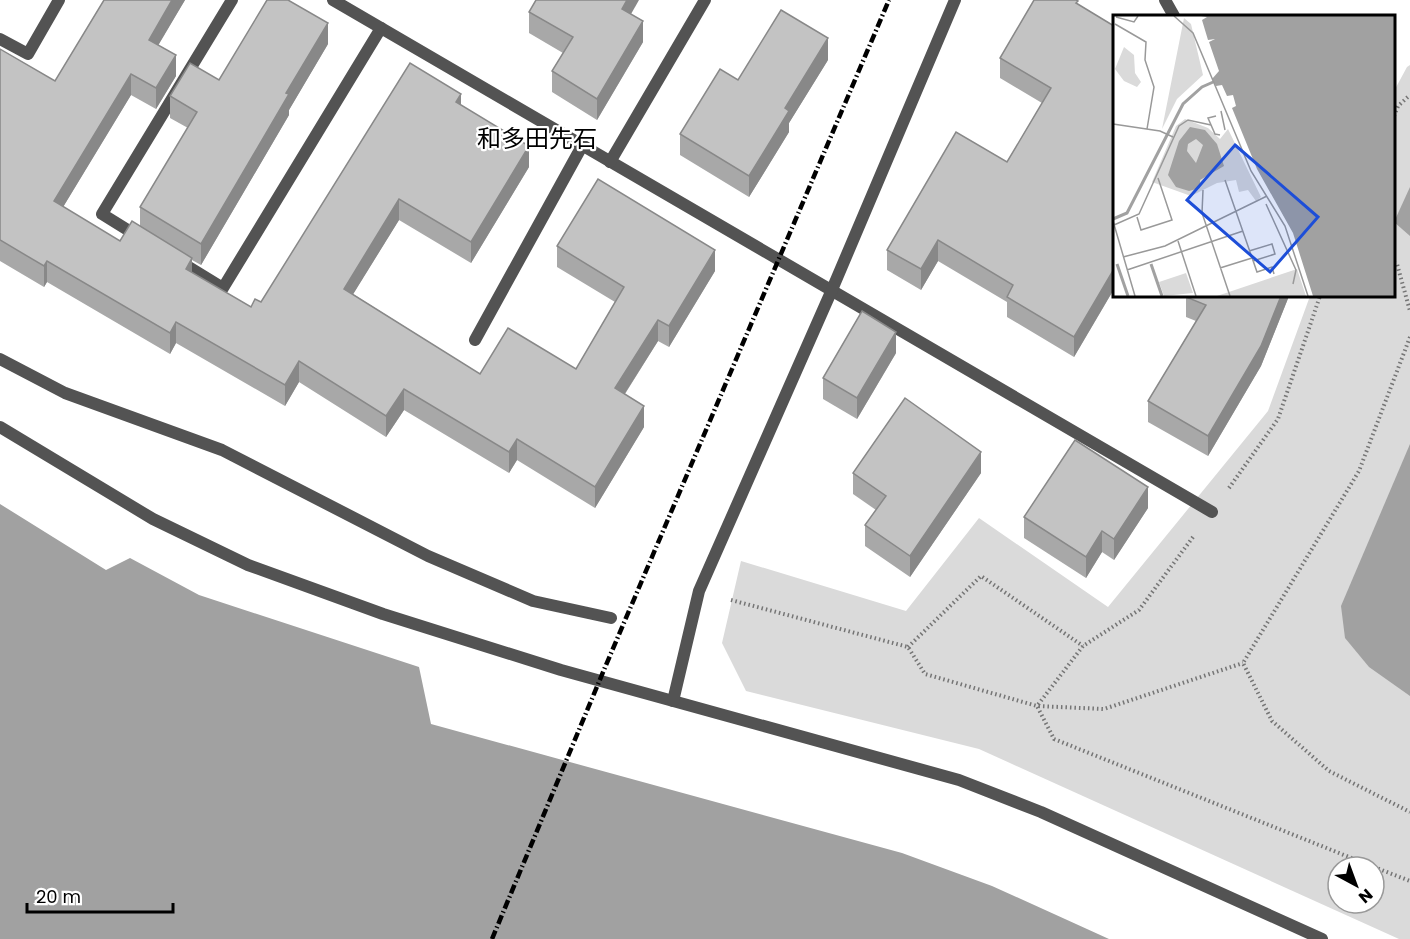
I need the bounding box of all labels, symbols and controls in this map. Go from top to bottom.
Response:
inset map [1113,15,1395,297]
district label: 和多田先石 [477,122,597,155]
north arrow [1326,855,1386,915]
scale bar [27,876,172,914]
text: N [1353,883,1378,909]
text: 20 m [36,884,81,909]

